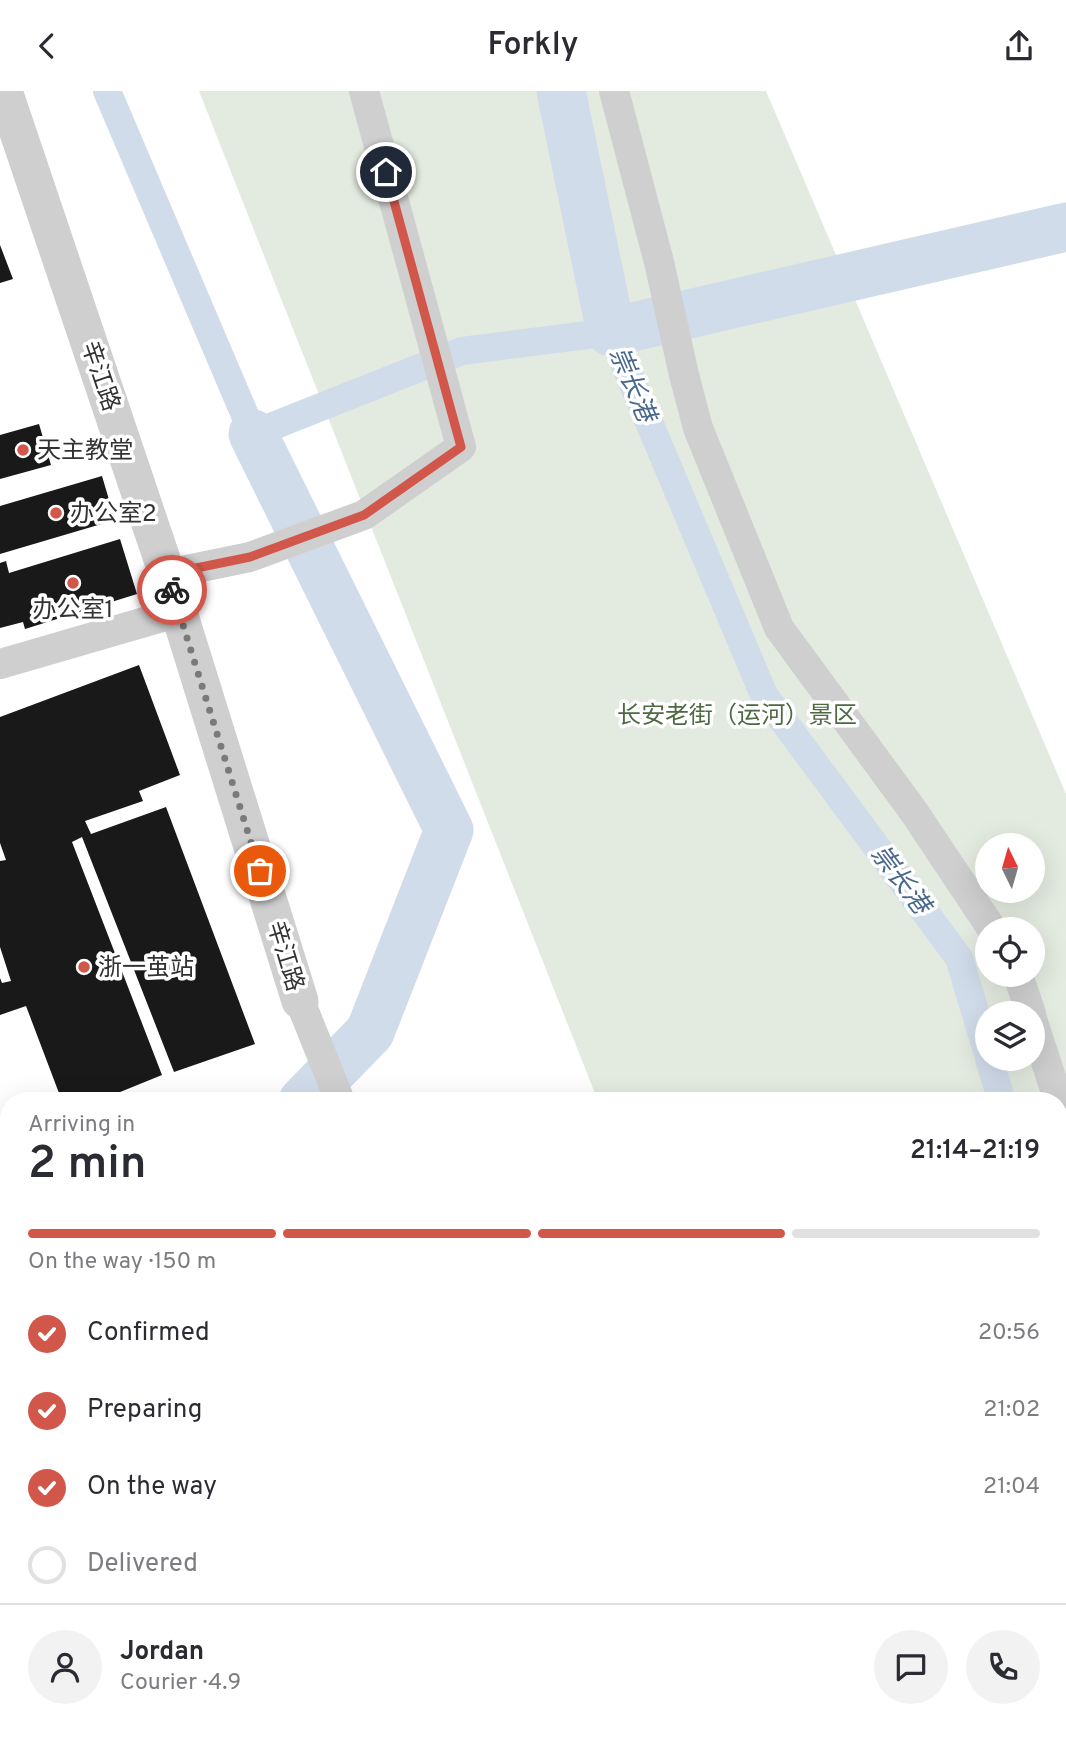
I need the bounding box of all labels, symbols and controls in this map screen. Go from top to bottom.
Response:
text: Forkly [488,26,578,66]
icon: back [28,27,66,65]
icon: share [1000,27,1038,65]
pin [356,142,416,202]
icon: home [367,153,405,191]
street label: 辛江路 [73,338,125,416]
water label: 崇长港 [600,343,663,431]
place label: 天主教堂 [37,437,133,467]
marker: 天主教堂 [15,442,31,458]
place label: 办公室2 [70,500,157,530]
marker: 办公室2 [48,505,64,521]
courier [137,555,207,625]
icon: bike [153,571,191,609]
marker: 办公室1 [65,575,81,591]
place label: 办公室1 [33,596,113,626]
park label: 长安老街（运河）景区 [617,702,857,732]
north arrow [975,833,1045,903]
map controls [975,833,1045,1071]
water label: 崇长港 [862,839,938,925]
pin [230,841,290,901]
icon: bag [241,852,279,890]
button: locate [975,917,1045,987]
street label: 辛江路 [259,918,309,995]
place label: 浙一茧站 [98,954,194,984]
marker: 浙一茧站 [76,959,92,975]
button: layers [975,1001,1045,1071]
text: Arriving in [28,1111,135,1140]
text: 21:14–21:19 [910,1135,1040,1168]
text: 2 min [28,1136,147,1195]
text: On the way · 150 m [28,1248,216,1277]
icon: check [28,1315,66,1353]
text: Confirmed [87,1317,210,1350]
text: 20:56 [978,1319,1040,1348]
icon: check [28,1392,66,1430]
text: Preparing [87,1394,202,1427]
text: 21:02 [983,1396,1040,1425]
icon: check [28,1469,66,1507]
text: On the way [87,1471,217,1504]
text: 21:04 [983,1473,1040,1502]
text: Delivered [87,1548,198,1581]
button: person [28,1630,102,1704]
button: chat [874,1630,948,1704]
button: phone [966,1630,1040,1704]
text: Jordan [120,1636,204,1669]
text: Courier · 4.9 [120,1669,241,1698]

